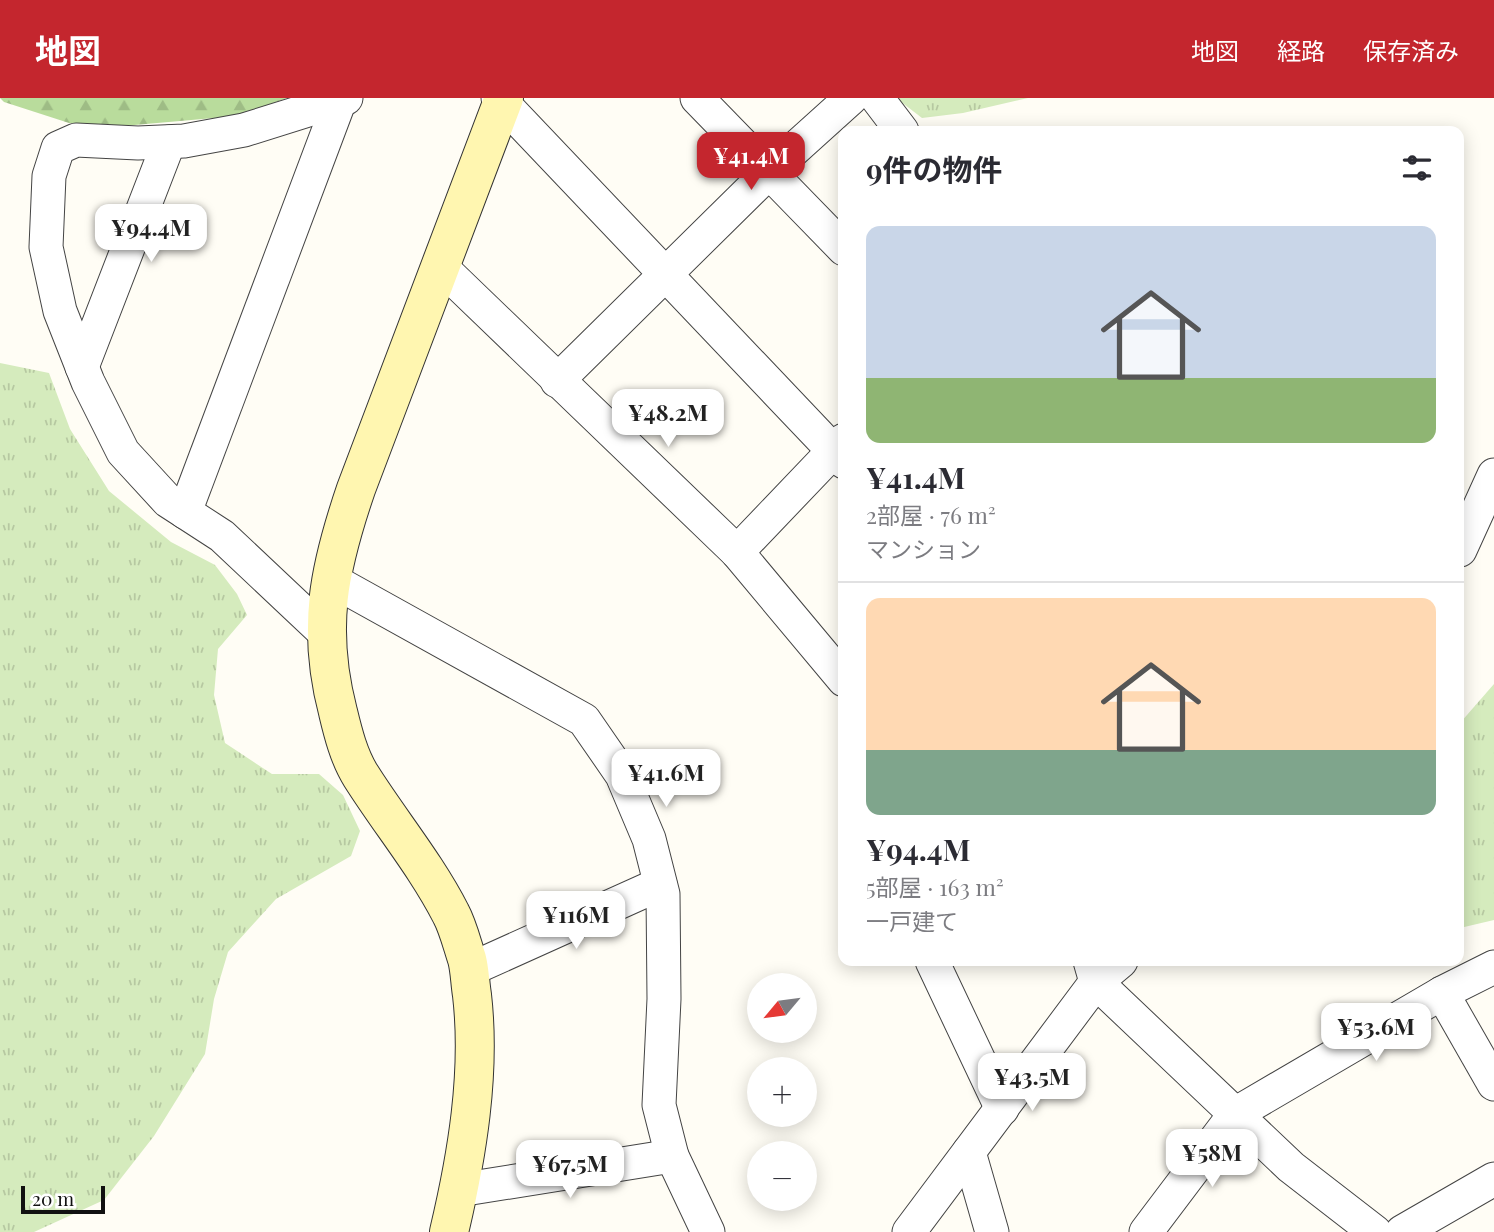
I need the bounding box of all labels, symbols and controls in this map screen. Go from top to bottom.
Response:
text: 地図 [35,27,101,71]
text: 地図 [1191,34,1239,66]
text: 経路 [1277,34,1325,66]
text: 保存済み [1363,34,1459,66]
pin: ¥41.4M [694,132,808,192]
text: ¥41.4M [713,139,789,170]
text: 9件の物件 [866,149,1003,189]
icon: filters [1398,149,1436,187]
pin: ¥94.4M [94,204,208,264]
text: ¥94.4M [111,211,191,242]
icon: home [1088,272,1214,398]
pin: ¥48.2M [611,390,725,449]
text: ¥48.2M [628,396,708,427]
text: ¥41.4M [866,457,965,497]
text: 2部屋 · 76 m² [866,499,996,530]
text: マンション [866,533,981,564]
icon: home [1088,644,1214,770]
pin: ¥41.6M [609,750,723,809]
text: ¥41.6M [628,756,704,787]
text: ¥94.4M [866,829,971,869]
text: 5部屋 · 163 m² [866,871,1004,902]
pin: ¥116M [527,892,625,951]
text: ¥116M [542,898,610,929]
text: 一戸建て [866,905,958,936]
north arrow [747,973,817,1043]
map controls [747,973,817,1211]
pin: ¥53.6M [1319,1004,1433,1063]
text: ¥53.6M [1337,1010,1415,1041]
pin: ¥43.5M [975,1054,1089,1113]
button: + [747,1057,817,1127]
text: ¥43.5M [994,1060,1070,1091]
pin: ¥58M [1171,1130,1253,1189]
text: ¥58M [1182,1136,1242,1167]
pin: ¥67.5M [513,1140,627,1200]
button: − [747,1141,817,1211]
text: ¥67.5M [532,1147,608,1178]
scale bar [21,1183,105,1215]
text: 20 m [32,1185,74,1211]

